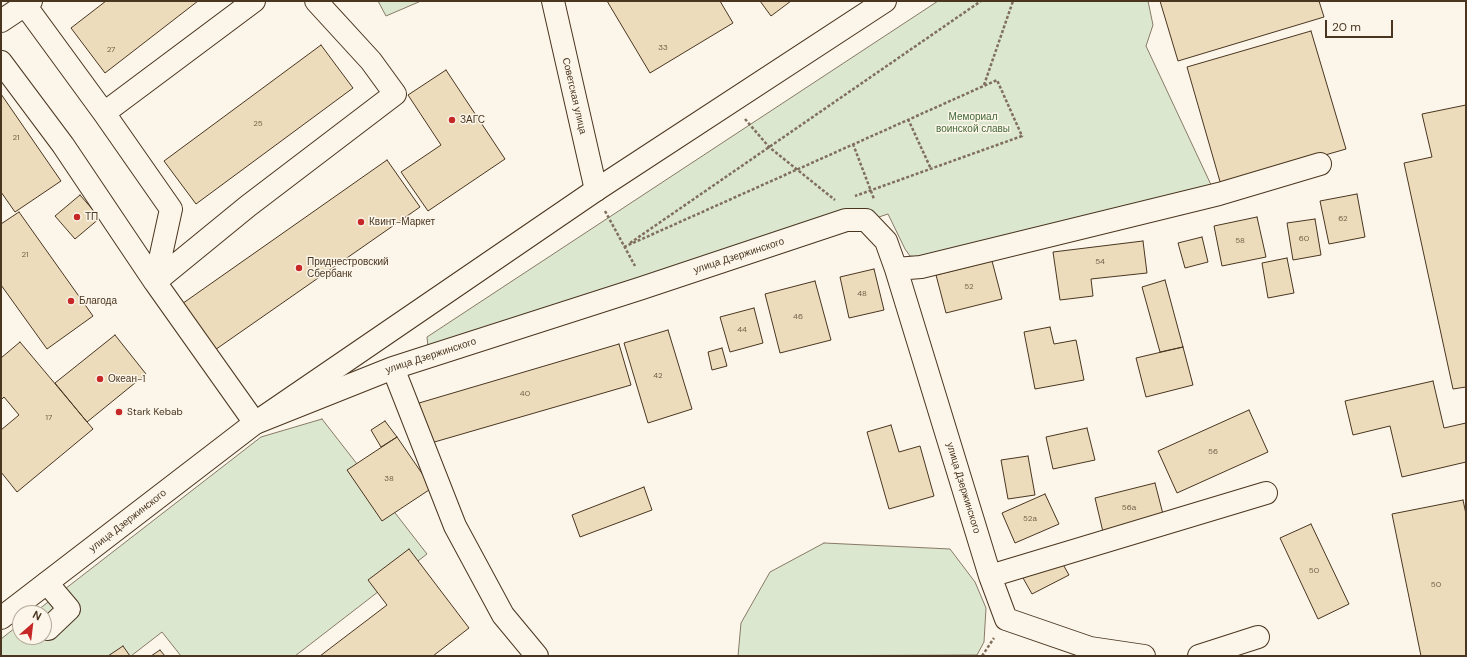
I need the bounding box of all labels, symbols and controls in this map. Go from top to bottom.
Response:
scale bar [1327,12,1395,38]
text: 20 m [1332,19,1361,35]
house number: 33 [658,43,668,53]
house number: 27 [107,45,115,55]
street label: Советская улица [559,56,589,136]
park label: Мемориал воинской славы [936,111,1010,134]
place label: ЗАГС [460,114,485,126]
marker: ЗАГС [447,115,457,125]
house number: 25 [253,119,263,129]
house number: 21 [12,133,20,143]
place label: ТП [85,211,98,223]
marker: ТП [72,212,82,222]
house number: 62 [1338,214,1348,224]
place label: Квинт-Маркет [369,216,435,228]
marker: Квинт-Маркет [356,217,366,227]
house number: 60 [1299,234,1309,244]
street label: улица Дзержинского [692,236,786,276]
house number: 58 [1235,236,1245,246]
house number: 21 [21,250,29,260]
place label: Приднестровский Сбербанк [307,256,389,280]
house number: 54 [1095,257,1105,267]
marker: Приднестровский Сбербанк [294,263,304,273]
house number: 52 [964,282,974,292]
house number: 48 [857,289,867,299]
place label: Благода [79,295,117,307]
marker: Благода [66,296,76,306]
house number: 46 [793,312,803,322]
house number: 44 [737,325,747,335]
street label: улица Дзержинского [384,336,478,376]
house number: 42 [653,371,663,381]
place label: Океан-1 [108,373,145,385]
marker: Океан-1 [95,374,105,384]
house number: 40 [520,389,530,399]
place label: Stark Kebab [127,406,183,418]
marker: Stark Kebab [114,407,124,417]
house number: 17 [46,413,52,423]
street label: улица Дзержинского [943,441,983,535]
house number: 56 [1208,447,1218,457]
house number: 38 [384,474,394,484]
street label: улица Дзержинского [87,487,169,555]
house number: 56а [1122,503,1136,513]
house number: 52а [1023,514,1037,524]
house number: 50 [1309,566,1319,576]
house number: 50 [1431,580,1441,590]
north arrow [12,605,52,645]
text: N [30,607,44,623]

